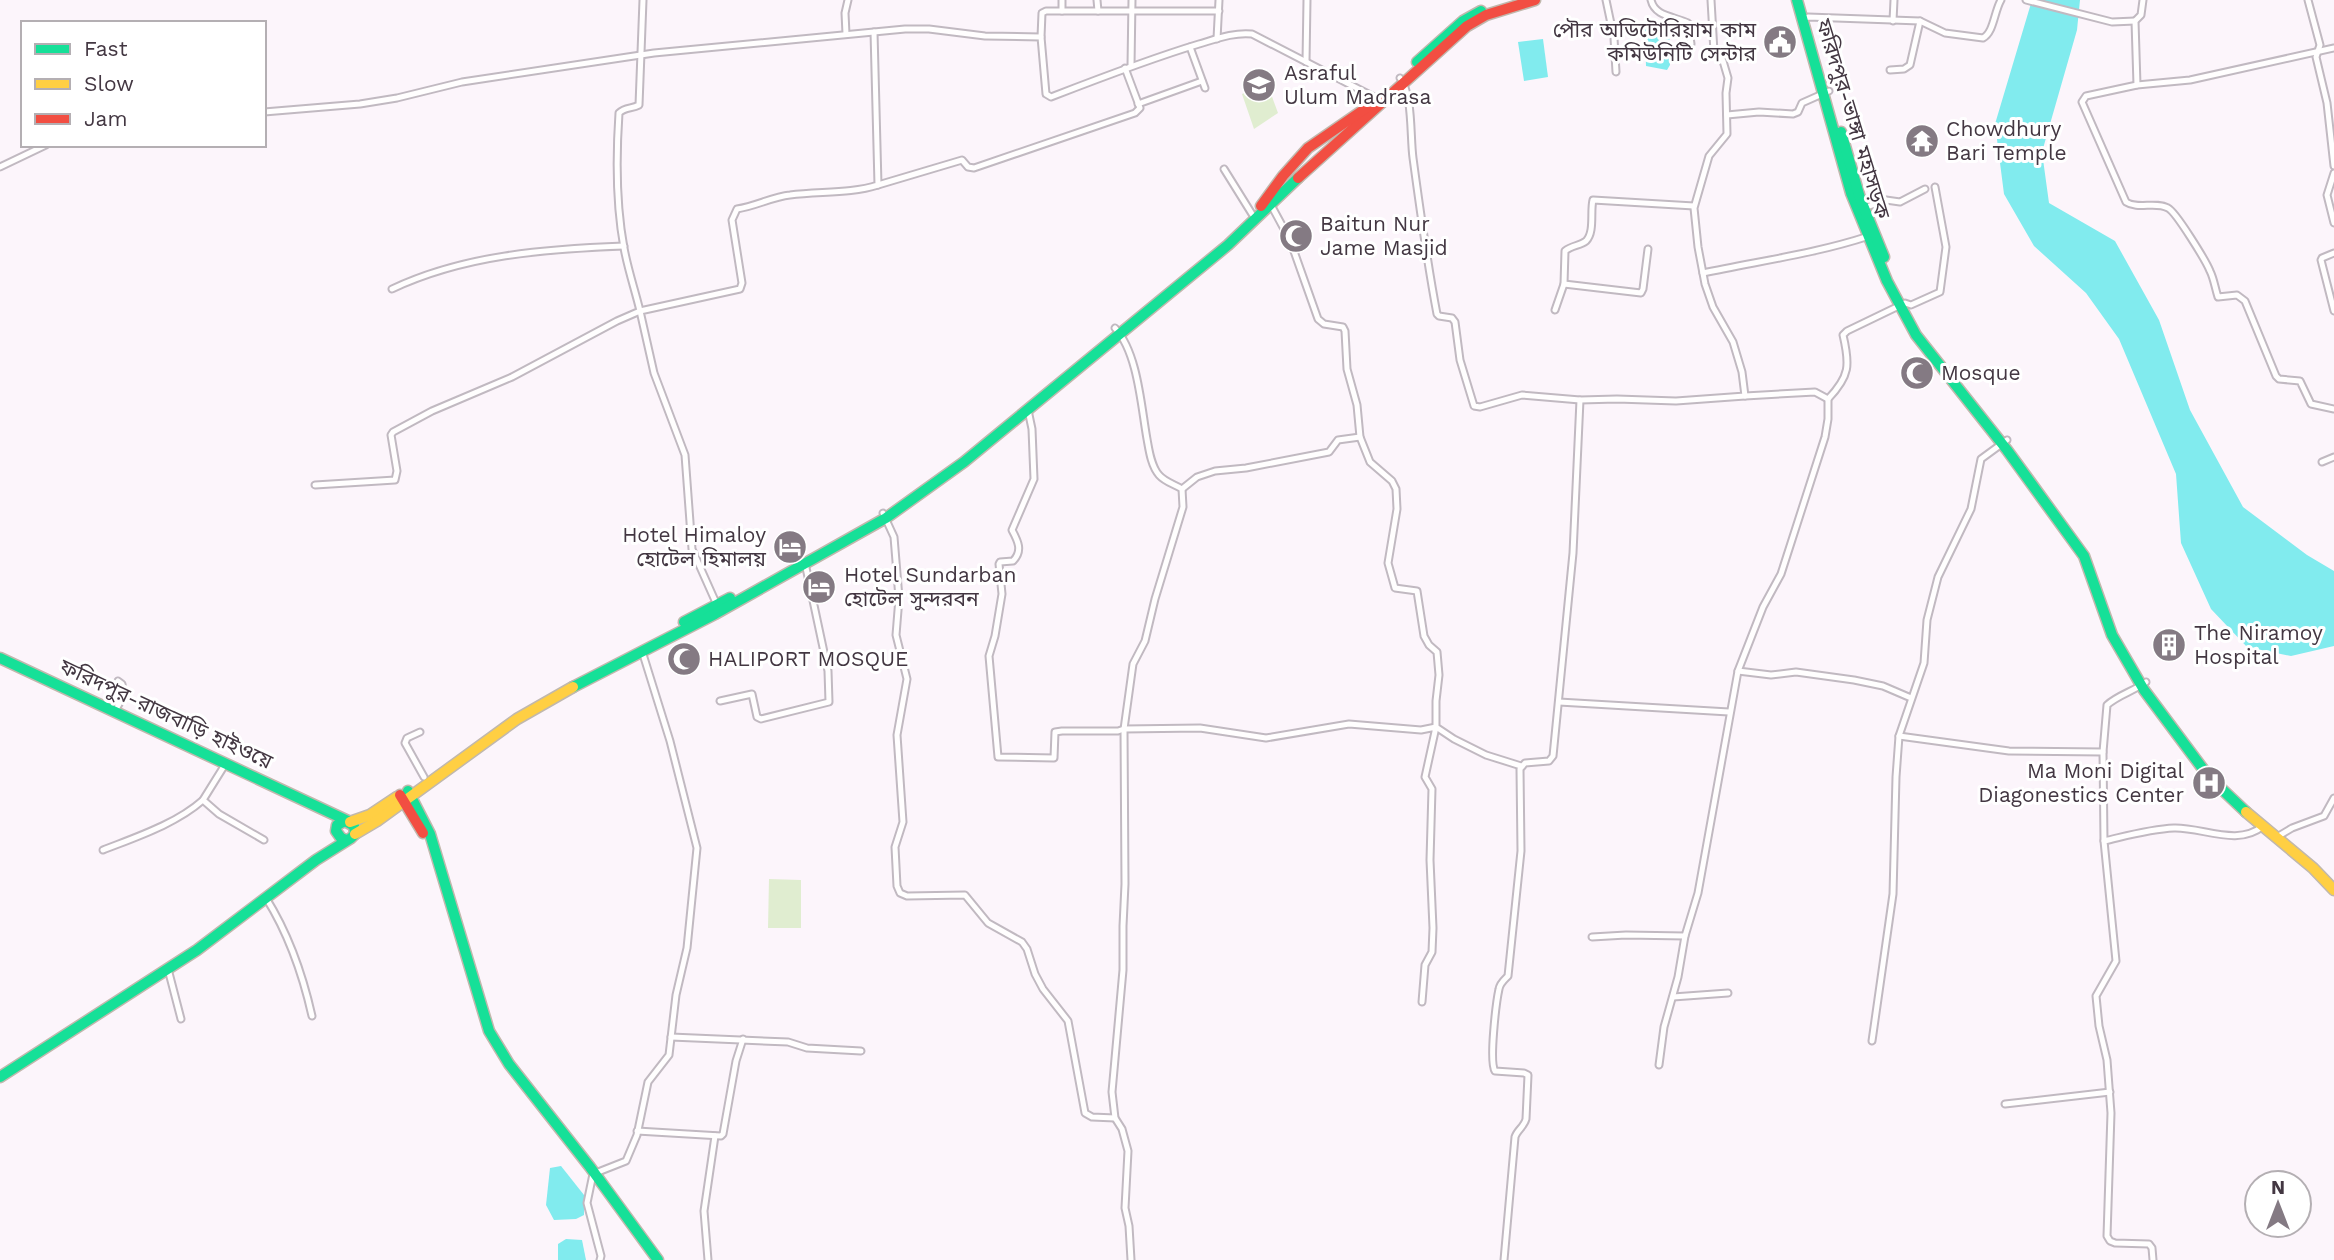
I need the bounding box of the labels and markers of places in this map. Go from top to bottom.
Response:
place label: পৌর অডিটোরিয়াম কাম কমিউনিটি সেন্টার [1553,17,1757,66]
public building icon: পৌর অডিটোরিয়াম কাম কমিউনিটি সেন্টার [1761,23,1799,61]
place label: Asraful Ulum Madrasa [1284,60,1431,109]
school or university icon: Asraful Ulum Madrasa [1240,66,1278,104]
place label: Chowdhury Bari Temple [1946,116,2067,165]
temple icon: Chowdhury Bari Temple [1903,122,1941,160]
place label: Baitun Nur Jame Masjid [1320,211,1448,260]
mosque icon: Baitun Nur Jame Masjid [1277,217,1315,255]
mosque icon: Mosque [1898,354,1936,392]
place label: Mosque [1941,360,2021,385]
place label: Hotel Himaloy হোটেল হিমালয় [622,522,767,571]
hotel icon: Hotel Himaloy হোটেল হিমালয় [771,528,809,566]
place label: Hotel Sundarban হোটেল সুন্দরবন [844,562,1016,611]
hotel icon: Hotel Sundarban হোটেল সুন্দরবন [800,568,838,606]
place label: The Niramoy Hospital [2194,620,2323,669]
building icon: The Niramoy Hospital [2150,626,2188,664]
mosque icon: HALIPORT MOSQUE [665,640,703,678]
place label: HALIPORT MOSQUE [708,646,908,671]
place label: Ma Moni Digital Diagonestics Center [1978,758,2185,807]
hospital icon: Ma Moni Digital Diagonestics Center [2190,764,2228,802]

